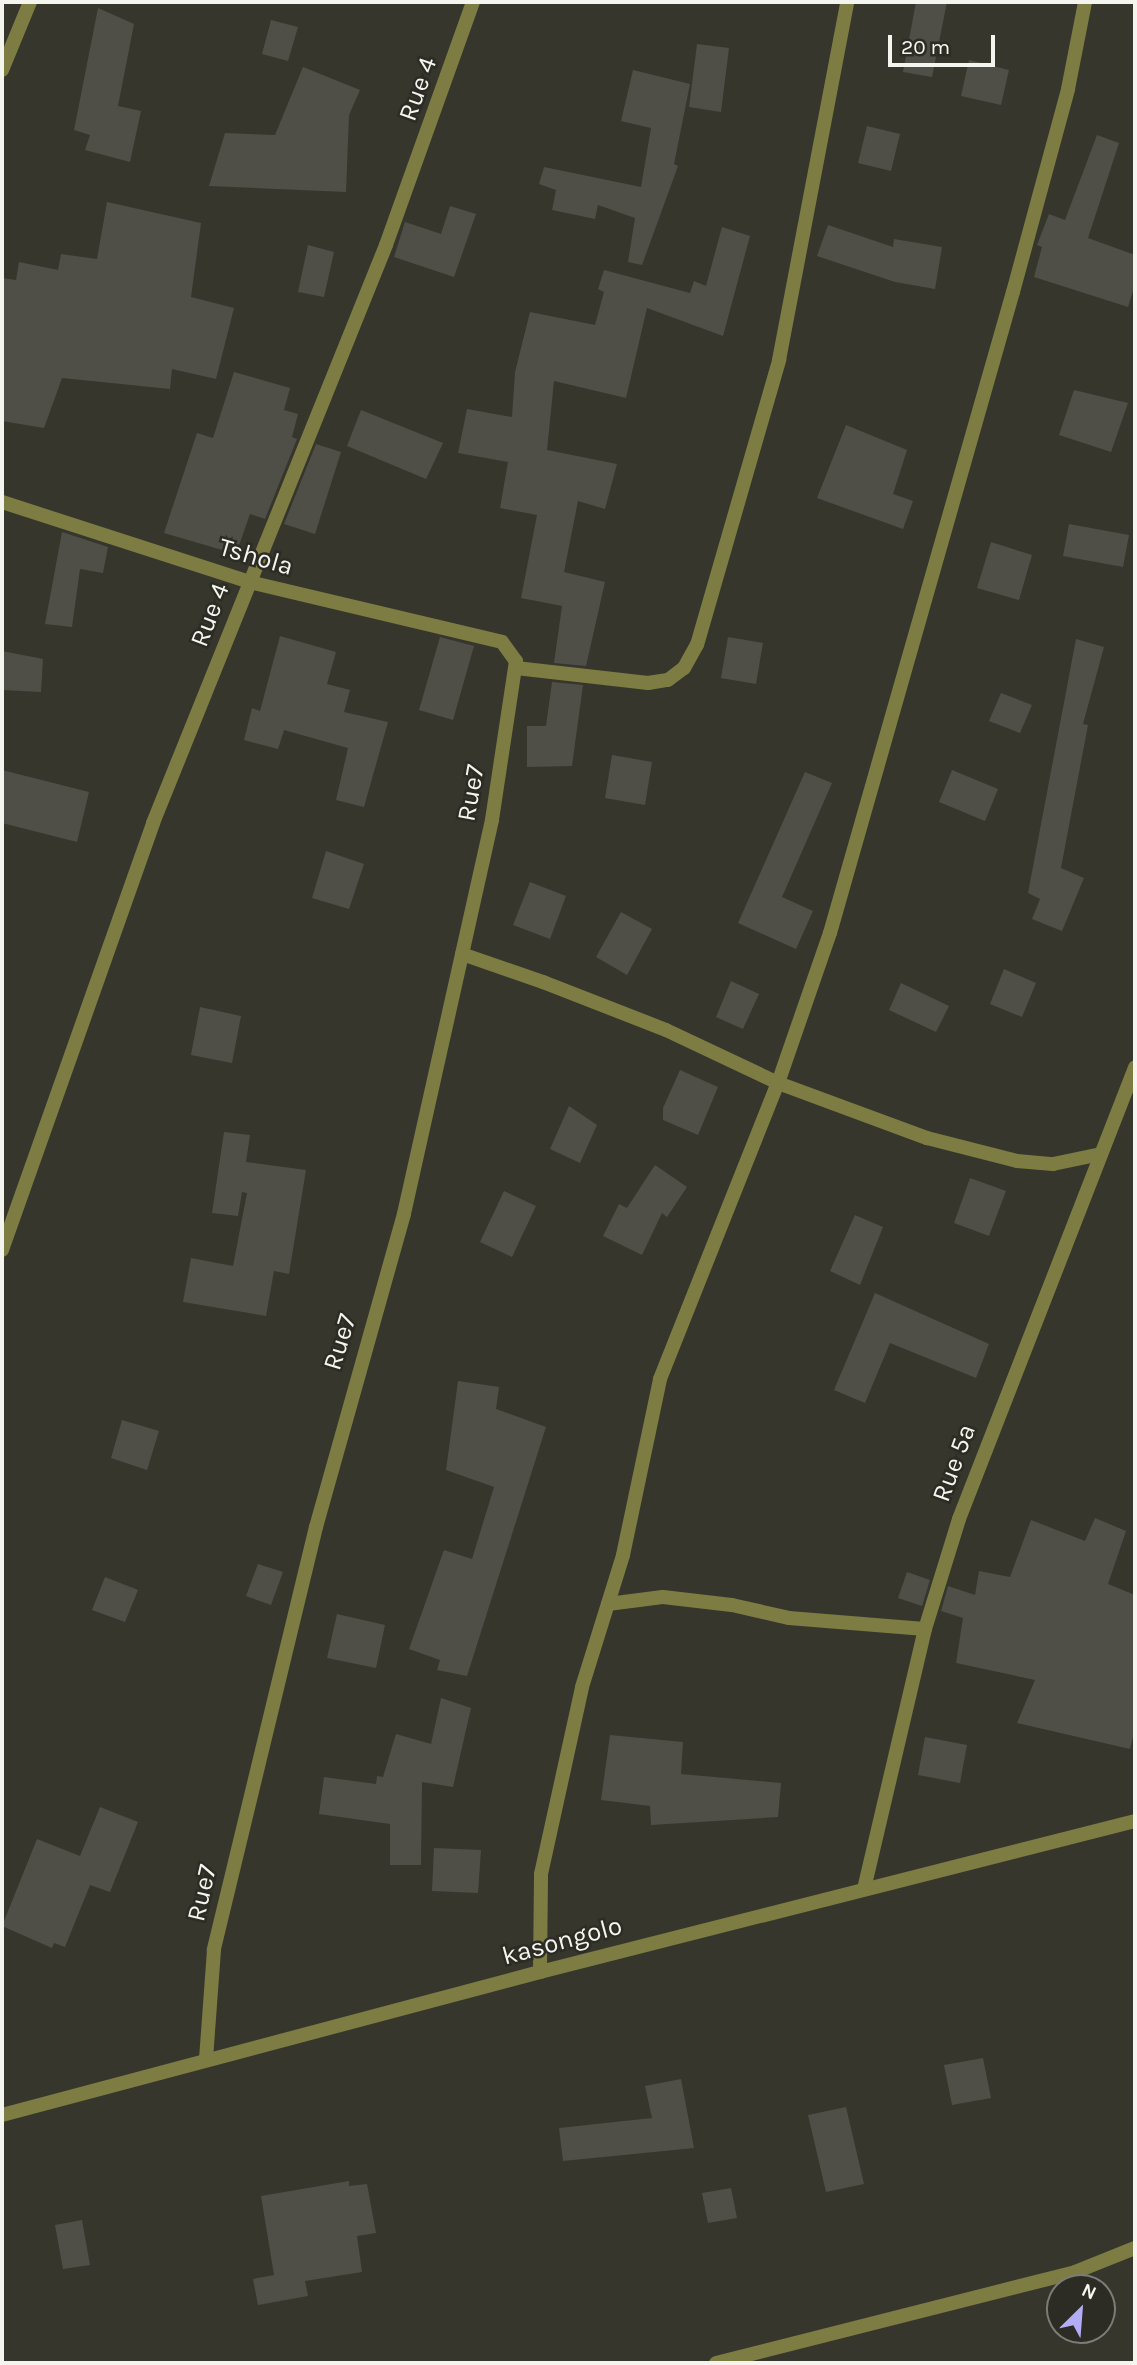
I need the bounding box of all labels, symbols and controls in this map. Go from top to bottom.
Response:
scale bar [892,21,999,65]
text: 20 m [901,35,950,59]
street label: Rue 4 [392,53,444,125]
street label: Tshola [215,532,297,582]
street label: Rue 4 [184,579,236,651]
street label: Rue7 [451,762,491,824]
street label: Rue7 [317,1310,363,1374]
street label: Rue 5a [926,1420,982,1506]
street label: Rue7 [180,1862,224,1924]
street label: kasongolo [499,1910,625,1972]
north arrow [1046,2274,1116,2344]
text: N [1078,2279,1100,2305]

